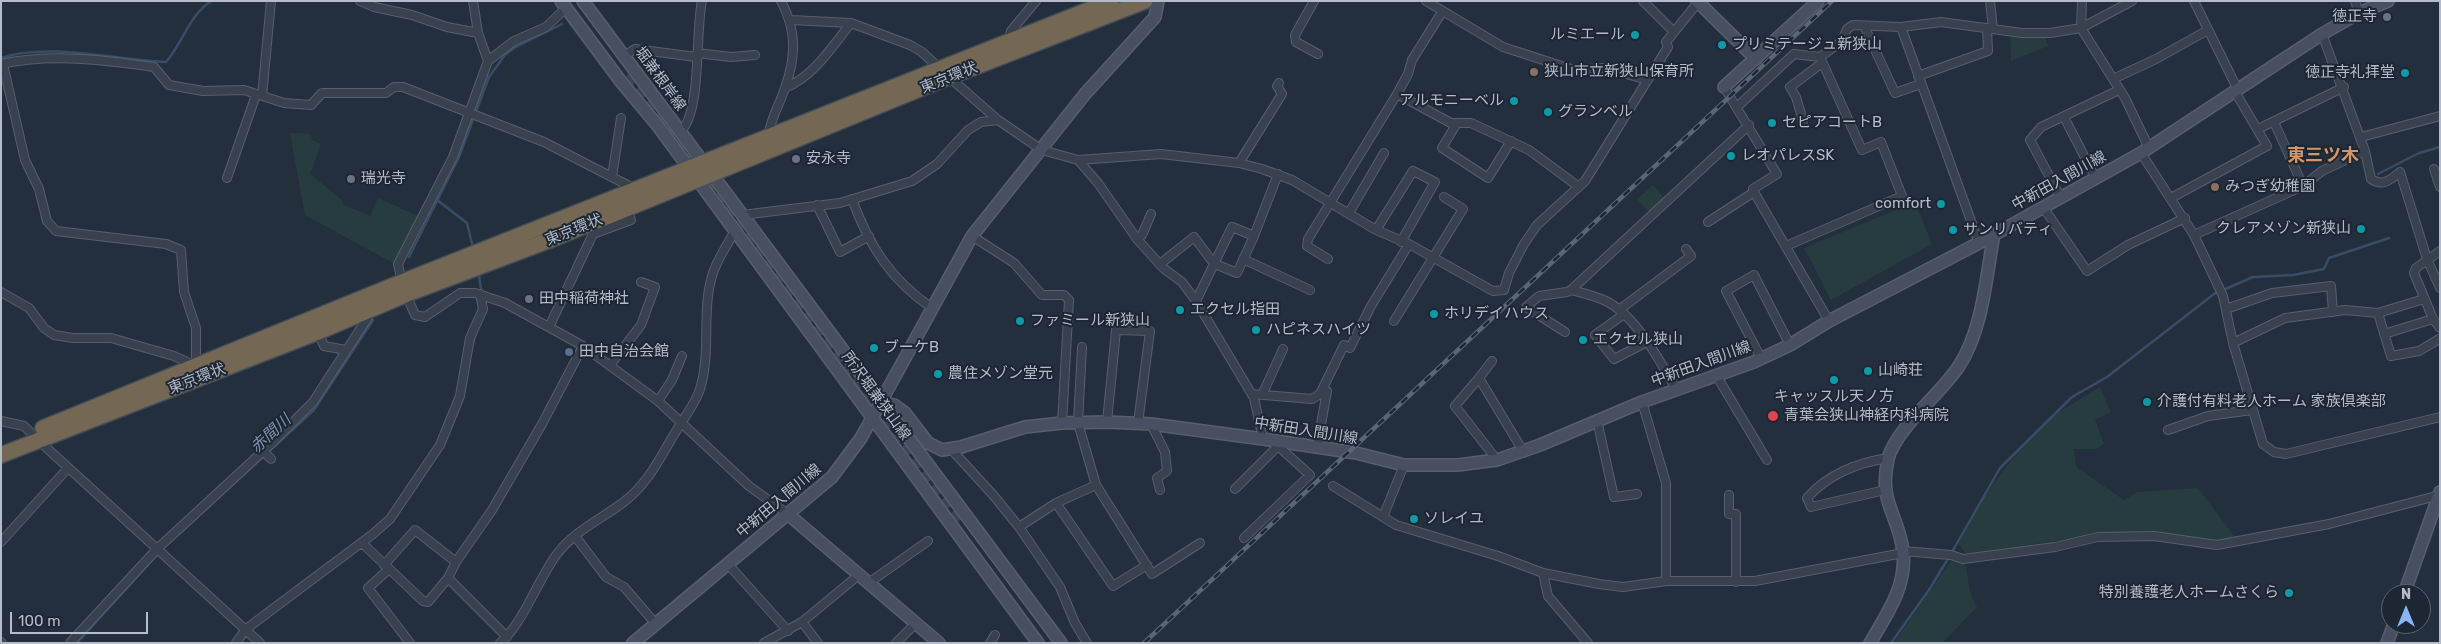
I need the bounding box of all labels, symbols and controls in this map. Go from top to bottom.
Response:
place label: 徳正寺 [2332,8,2377,26]
marker: 徳正寺 [2381,11,2393,23]
place label: ルミエール [1550,26,1625,44]
marker: ルミエール [1629,29,1641,41]
place label: プリミテージュ新狭山 [1732,36,1882,54]
marker: プリミテージュ新狭山 [1716,39,1728,51]
street label: 堀兼根岸線 [631,43,689,115]
street label: 東京環状 [918,58,980,98]
place label: 狭山市立新狭山保育所 [1544,63,1694,81]
place label: 徳正寺礼拝堂 [2305,64,2395,82]
marker: 狭山市立新狭山保育所 [1528,66,1540,78]
marker: 徳正寺礼拝堂 [2399,67,2411,79]
place label: アルモニーベル [1399,92,1504,110]
marker: アルモニーベル [1508,95,1520,107]
place label: グランベル [1558,103,1633,121]
marker: グランベル [1542,106,1554,118]
place label: セピアコートB [1782,114,1882,132]
marker: セピアコートB [1766,117,1778,129]
district label: 東三ツ木 [2287,145,2359,167]
place label: レオパレスSK [1741,147,1834,165]
street label: 中新田入間川線 [2009,148,2109,214]
place label: 安永寺 [806,150,851,168]
marker: レオパレスSK [1725,150,1737,162]
marker: 安永寺 [790,153,802,165]
place label: 瑞光寺 [361,170,406,188]
marker: 瑞光寺 [345,173,357,185]
place label: みつぎ幼稚園 [2225,178,2315,196]
marker: みつぎ幼稚園 [2209,181,2221,193]
place label: comfort [1875,195,1931,213]
marker: comfort [1935,198,1947,210]
street label: 東京環状 [543,210,605,250]
place label: クレアメゾン新狭山 [2216,220,2351,238]
place label: サンリバティ [1963,221,2053,239]
marker: クレアメゾン新狭山 [2355,223,2367,235]
marker: サンリバティ [1947,224,1959,236]
place label: 田中稲荷神社 [539,290,629,308]
marker: 田中稲荷神社 [523,293,535,305]
place label: エクセル指田 [1190,301,1280,319]
marker: エクセル指田 [1174,304,1186,316]
place label: ホリデイハウス [1444,305,1549,323]
marker: ホリデイハウス [1428,308,1440,320]
place label: ファミール新狭山 [1030,312,1150,330]
marker: ファミール新狭山 [1014,315,1026,327]
place label: ハピネスハイツ [1266,321,1371,339]
marker: ハピネスハイツ [1250,324,1262,336]
place label: エクセル狭山 [1593,331,1683,349]
marker: エクセル狭山 [1577,334,1589,346]
street label: 中新田入間川線 [1649,338,1753,390]
place label: ブーケB [884,339,939,357]
marker: ブーケB [868,342,880,354]
place label: 田中自治会館 [579,343,669,361]
marker: 田中自治会館 [563,346,575,358]
street label: 所沢堀兼狭山線 [838,348,914,444]
street label: 東京環状 [166,360,228,398]
place label: 山崎荘 [1878,362,1923,380]
place label: 農住メゾン堂元 [948,365,1053,383]
marker: 山崎荘 [1862,365,1874,377]
marker: 農住メゾン堂元 [932,368,944,380]
marker: キャッスル天ノ方 [1828,374,1840,386]
place label: キャッスル天ノ方 [1774,388,1894,406]
place label: 介護付有料老人ホーム 家族倶楽部 [2157,393,2386,411]
marker: 介護付有料老人ホーム 家族倶楽部 [2141,396,2153,408]
place label: 青葉会狭山神経内科病院 [1784,407,1949,425]
marker: 青葉会狭山神経内科病院 [1766,409,1780,423]
water label: 赤間川 [247,411,295,457]
street label: 中新田入間川線 [1253,414,1359,448]
street label: 中新田入間川線 [733,460,825,542]
place label: ソレイユ [1424,510,1484,528]
marker: ソレイユ [1408,513,1420,525]
place label: 特別養護老人ホームさくら [2099,584,2279,602]
north arrow [2381,584,2431,634]
text: N [2401,586,2411,603]
marker: 特別養護老人ホームさくら [2283,587,2295,599]
scale bar [12,602,150,634]
text: 100 m [18,612,60,630]

